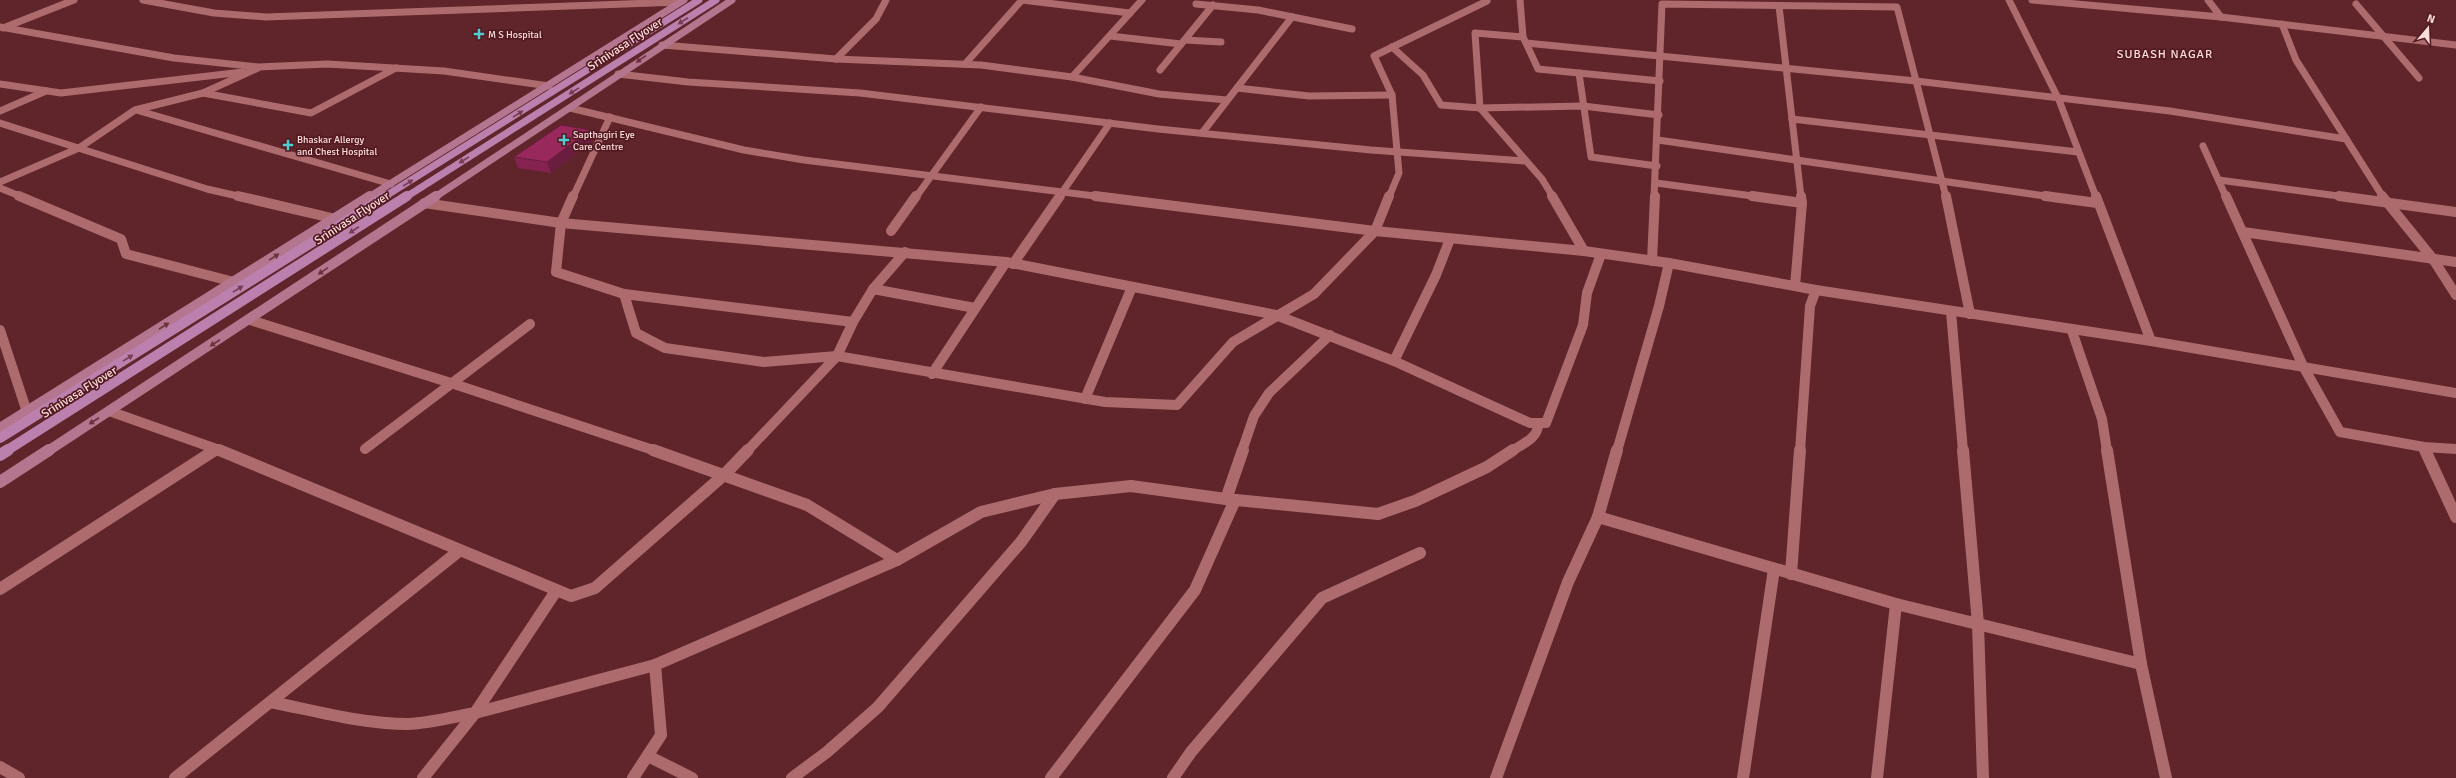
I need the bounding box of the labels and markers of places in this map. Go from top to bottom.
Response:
marker: M S Hospital [473,28,485,40]
place label: M S Hospital [488,29,542,41]
place label: Sapthagiri Eye Care Centre [573,129,635,153]
place label: Bhaskar Allergy and Chest Hospital [297,134,377,158]
marker: Sapthagiri Eye Care Centre [558,134,570,146]
marker: Bhaskar Allergy and Chest Hospital [282,139,294,151]

